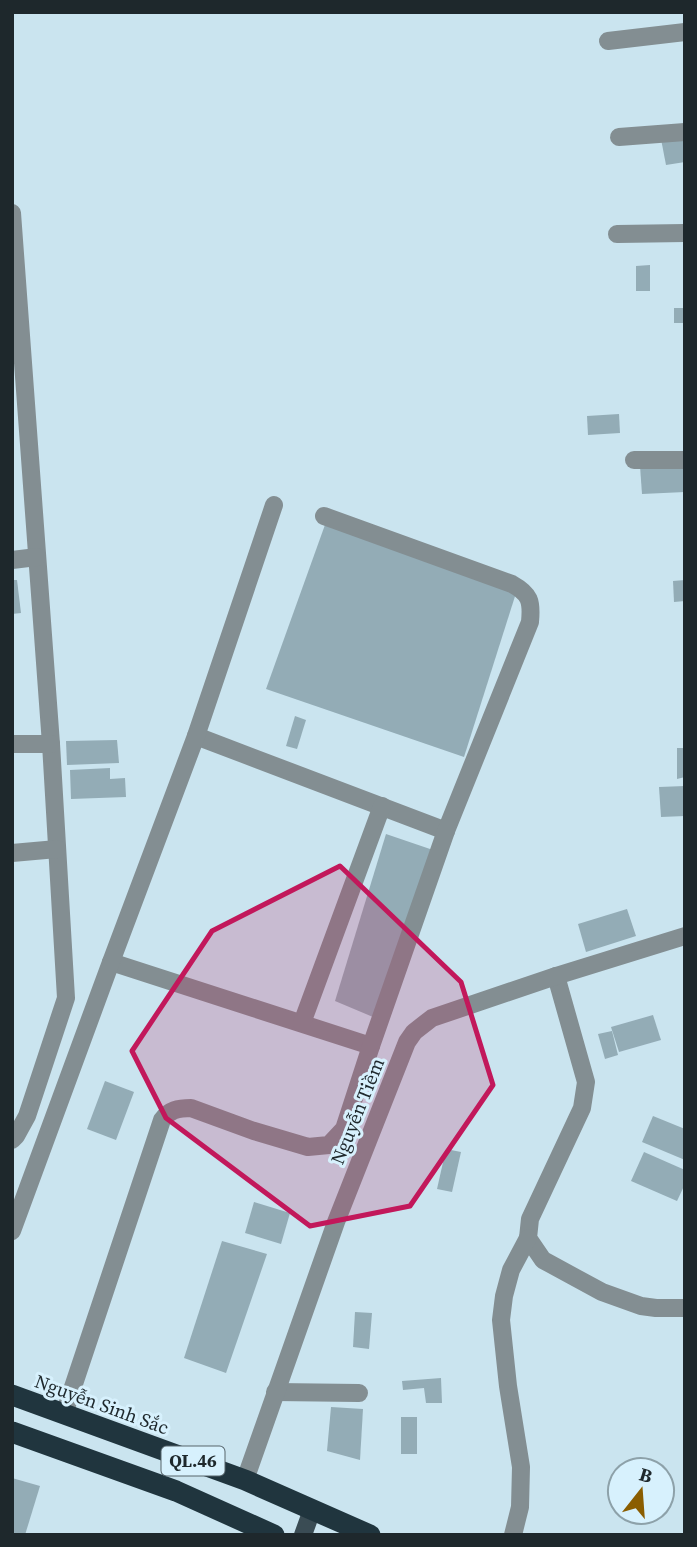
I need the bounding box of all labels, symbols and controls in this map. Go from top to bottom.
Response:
street label: Nguyễn Tiềm [324,1054,390,1168]
street label: Nguyễn Sinh Sắc [32,1368,172,1440]
road number: QL.46 [162,1446,224,1476]
north arrow [606,1456,676,1526]
text: B [636,1461,656,1489]

